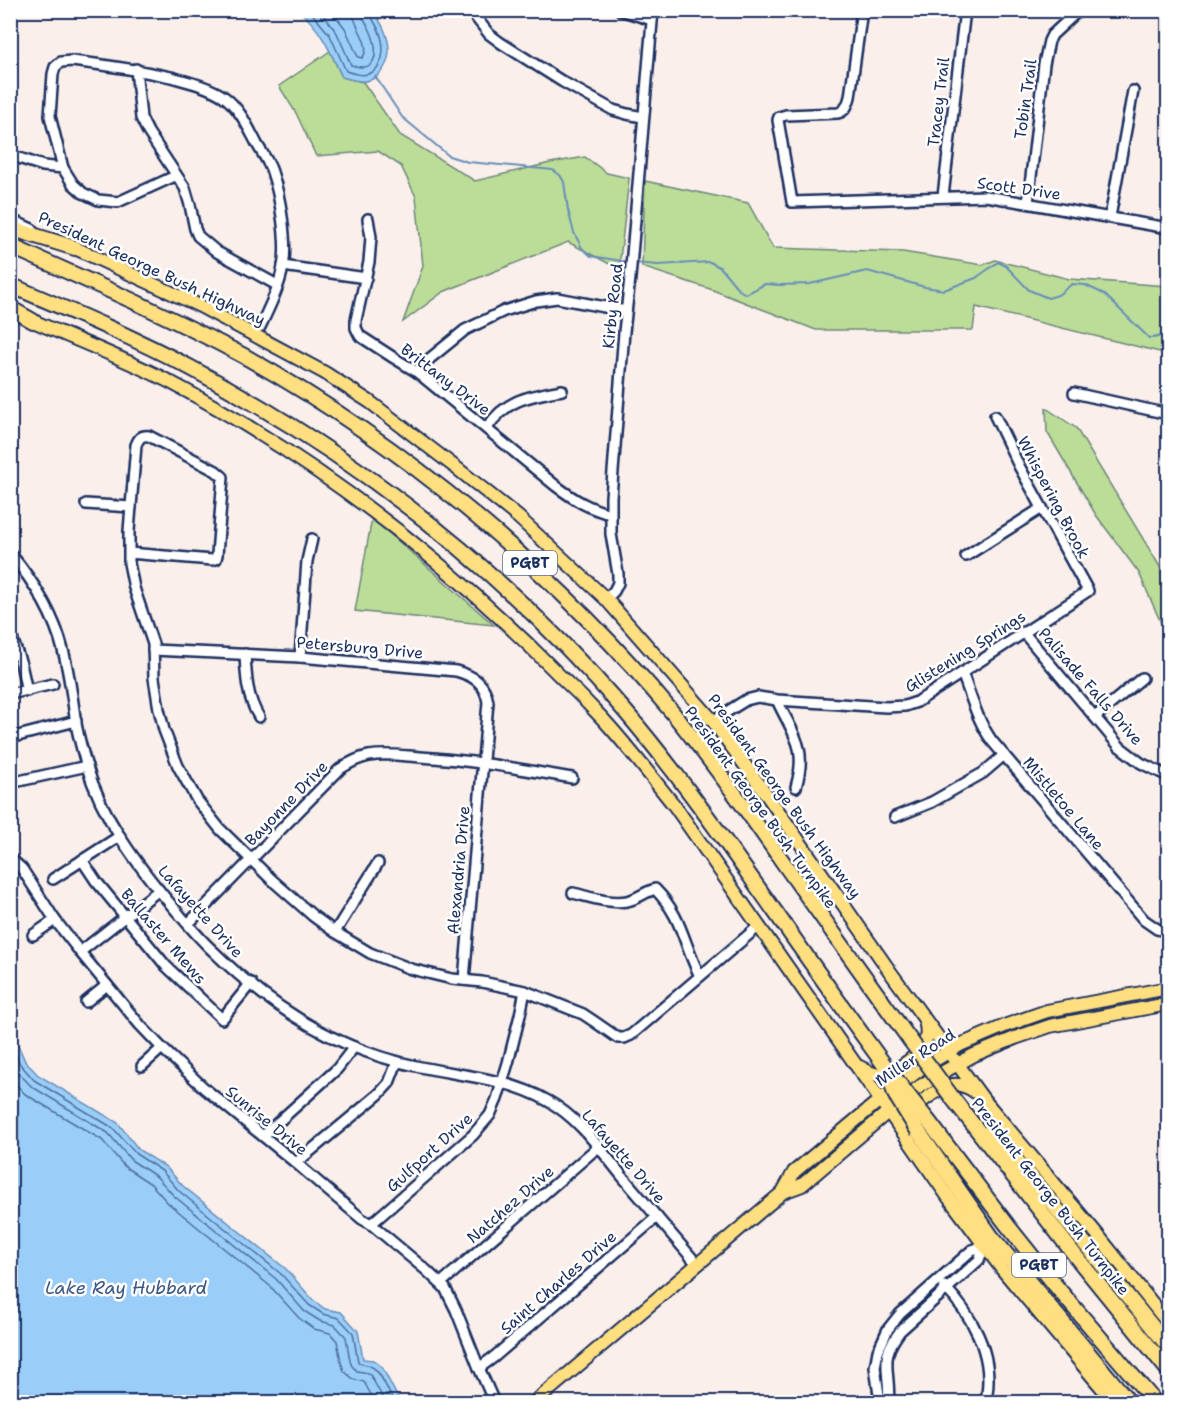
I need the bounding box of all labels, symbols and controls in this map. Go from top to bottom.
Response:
street label: Tracey Trail [923,56,954,148]
street label: Tobin Trail [1009,58,1042,140]
street label: Scott Drive [976,172,1062,205]
street label: President George Bush Highway [35,206,269,330]
street label: Kirby Road [598,262,627,350]
street label: Brittany Drive [396,339,495,420]
street label: Whispering Brook [1013,433,1095,562]
road number: PGBT [503,551,557,575]
street label: Glistening Springs [901,606,1030,697]
street label: Palisade Falls Drive [1034,623,1148,750]
street label: Petersburg Drive [296,631,424,664]
street label: President George Bush Highway [703,690,866,903]
street label: President George Bush Turnpike [680,702,841,913]
street label: Mistletoe Lane [1018,752,1109,854]
street label: Bayonne Drive [240,756,332,851]
street label: Alexandria Drive [442,805,475,935]
street label: Lafayette Drive [153,860,248,962]
street label: Ballaster Mews [116,884,211,989]
street label: Miller Road [871,1024,959,1091]
street label: Sunrise Drive [221,1081,312,1160]
street label: President George Bush Turnpike [967,1093,1134,1299]
street label: Lafayette Drive [577,1105,670,1208]
street label: Gulfport Drive [382,1108,477,1197]
street label: Natchez Drive [462,1161,558,1248]
street label: Saint Charles Drive [496,1226,621,1339]
road number: PGBT [1012,1253,1066,1277]
water label: Lake Ray Hubbard [45,1276,208,1300]

